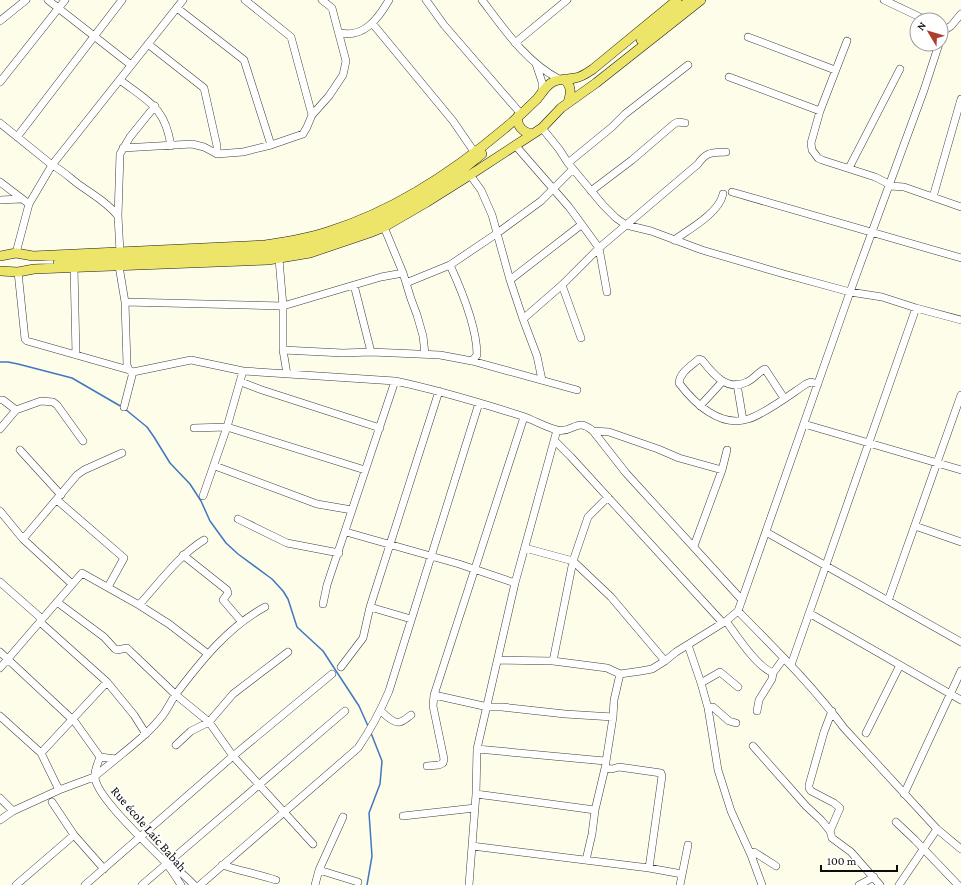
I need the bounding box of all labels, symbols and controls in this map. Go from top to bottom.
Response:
north arrow [909,12,949,52]
text: N [914,19,928,32]
street label: Rue école Laic Babah [108,783,190,875]
scale bar [821,847,897,873]
text: 100 m [827,854,857,868]

